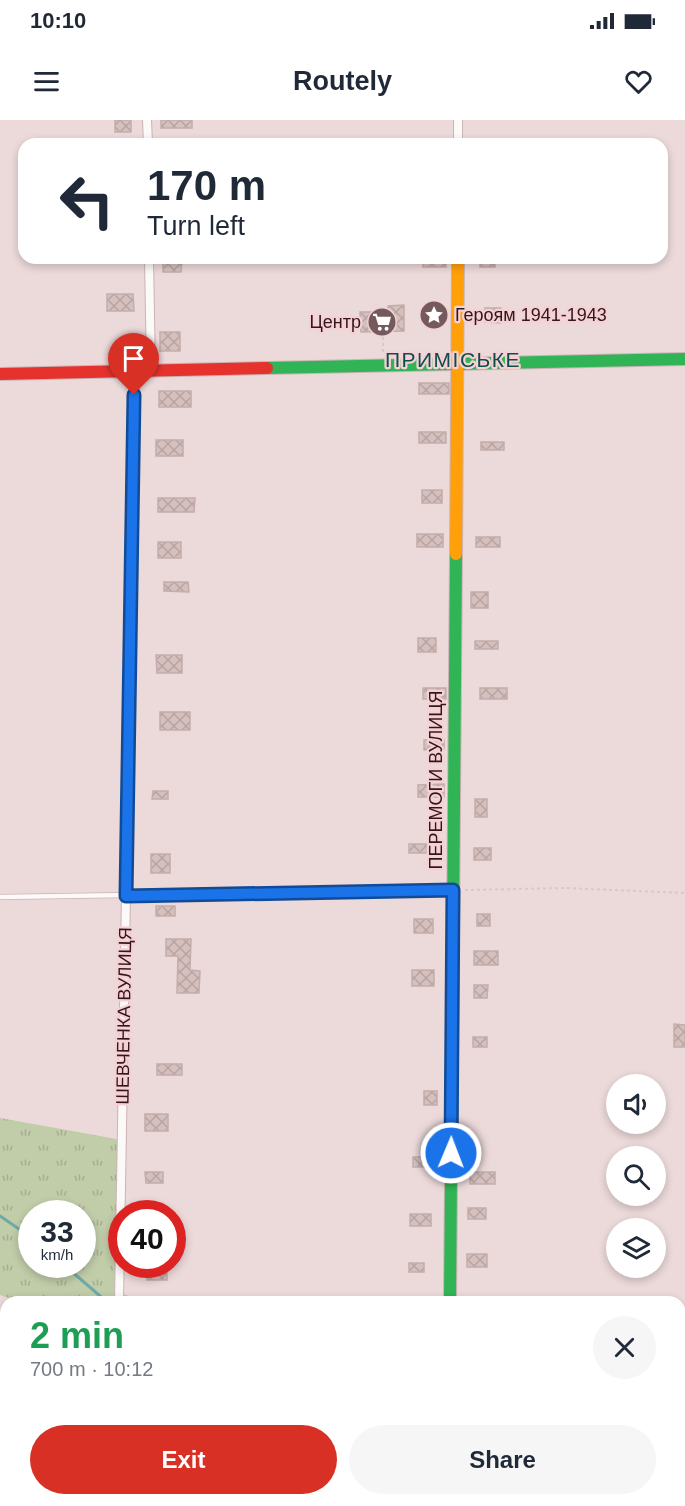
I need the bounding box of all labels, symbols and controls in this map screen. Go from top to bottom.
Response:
text: 10:10 [30,8,86,33]
icon: menu [30,65,63,98]
icon: heart [622,65,655,98]
text: Routely [293,66,392,96]
icon: left [48,162,126,240]
text: 170 m [147,162,266,209]
text: Turn left [147,211,245,241]
place icon: Героям 1941-1943 [418,299,450,331]
place label: Героям 1941-1943 [455,305,607,325]
supermarket icon: Центр [366,306,398,338]
place label: Центр [309,312,361,332]
pin [108,333,159,395]
icon: arrive [117,342,150,375]
district label: ПРИМІСЬКЕ [385,348,521,371]
street label: ПЕРЕМОГИ ВУЛИЦЯ [426,691,446,869]
street label: ШЕВЧЕНКА ВУЛИЦЯ [112,927,136,1105]
map controls [606,1074,666,1278]
button: sound [606,1074,666,1134]
position arrow [419,1121,483,1185]
button: search [606,1146,666,1206]
speed limit sign: 40 [108,1200,186,1278]
text: 33 [40,1215,74,1248]
button: layers [606,1218,666,1278]
text: km/h [41,1246,73,1263]
text: 2 min [30,1315,124,1356]
button: close [593,1316,656,1379]
text: 700 m · 10:12 [30,1358,153,1380]
button: Exit [30,1425,337,1494]
button: Share [349,1425,656,1494]

